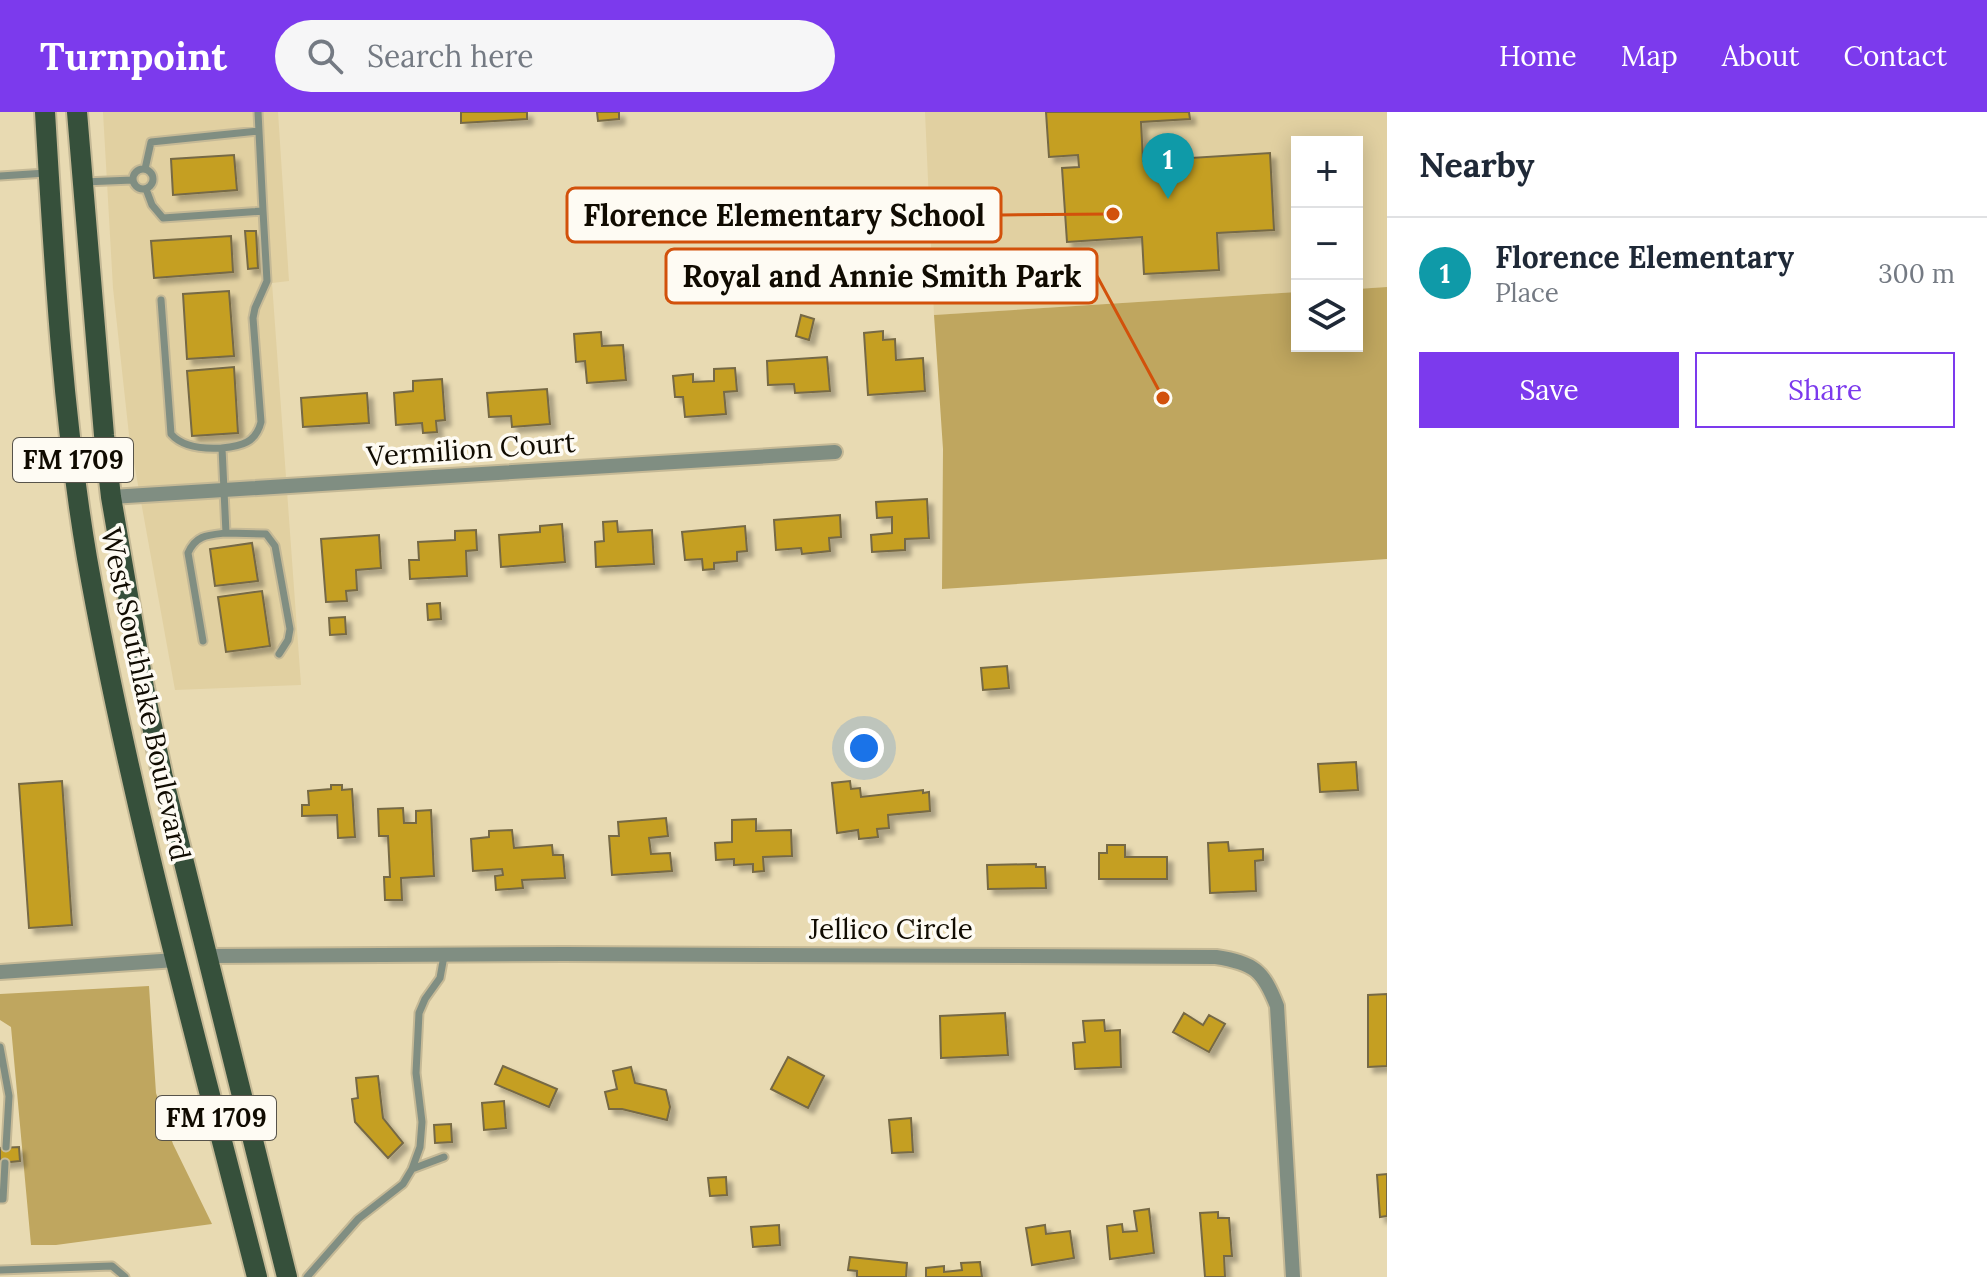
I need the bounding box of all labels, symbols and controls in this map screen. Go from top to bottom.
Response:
search box [275,20,835,92]
text: Turnpoint [40,32,227,80]
icon: search [303,34,347,78]
text: Search here [367,37,534,75]
text: Home [1499,38,1577,74]
text: Map [1621,38,1678,74]
text: About [1722,38,1799,74]
text: Contact [1843,38,1947,74]
pin: 1 [1142,133,1194,199]
map controls [1291,136,1363,352]
button: + [1291,136,1363,208]
text: Nearby [1419,143,1535,186]
callout: Florence Elementary School [567,188,1001,242]
text: Florence Elementary School [583,196,985,235]
button: − [1291,208,1363,280]
text: Florence Elementary [1495,238,1794,276]
callout: Royal and Annie Smith Park [666,249,1097,303]
text: Royal and Annie Smith Park [682,257,1082,296]
text: 1 [1440,257,1450,290]
text: 300 m [1878,257,1955,290]
text: Place [1495,276,1559,309]
button: layers [1291,280,1363,352]
button: Save [1419,352,1679,428]
button: Share [1695,352,1955,428]
street label: Vermilion Court [364,424,577,474]
road number: FM 1709 [13,438,133,482]
street label: West Southlake Boulevard [93,524,199,864]
your location [844,728,884,768]
street label: Jellico Circle [808,911,973,947]
road number: FM 1709 [156,1096,276,1140]

